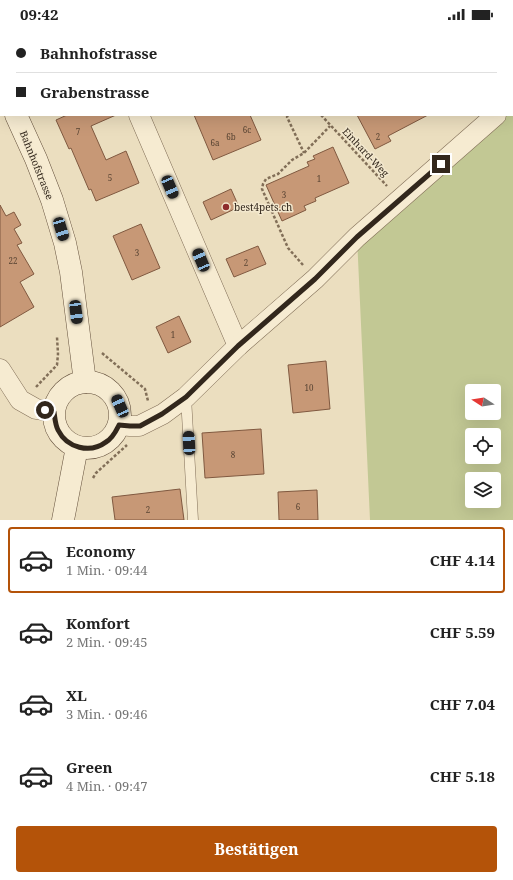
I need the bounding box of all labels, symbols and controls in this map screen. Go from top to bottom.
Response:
text: 09:42 [20,4,58,24]
text: Bahnhofstrasse [40,43,157,63]
text: Grabenstrasse [40,82,149,102]
house number: 6c [243,124,251,135]
street label: Einhard-Weg [340,124,393,180]
house number: 7 [76,126,81,137]
street label: Bahnhofstrasse [17,128,57,202]
house number: 6b [226,131,236,142]
house number: 2 [376,131,380,142]
house number: 6a [211,137,220,148]
route end [432,155,450,173]
house number: 5 [108,172,112,183]
house number: 1 [317,173,321,184]
car [160,174,180,200]
house number: 3 [282,189,287,200]
place label: best4pets.ch [234,200,293,214]
marker: best4pets.ch [221,202,231,212]
car [52,216,70,242]
house number: 3 [135,247,140,258]
car [191,247,211,273]
house number: 22 [9,255,17,266]
house number: 2 [244,257,248,268]
car [69,299,83,325]
house number: 1 [171,329,175,340]
house number: 10 [305,382,314,393]
north arrow [465,384,501,420]
map controls [465,384,501,508]
car [110,393,130,419]
route start [36,401,54,419]
button: locate [465,428,501,464]
car [182,431,196,455]
house number: 8 [231,449,236,460]
button: layers [465,472,501,508]
house number: 6 [296,501,301,512]
house number: 2 [146,504,150,515]
text: Economy [66,541,135,561]
icon: car [18,542,54,578]
text: CHF 4.14 [430,550,495,570]
text: 1 Min. · 09:44 [66,561,147,579]
text: Komfort [66,613,130,633]
icon: car [18,614,54,650]
text: CHF 5.59 [430,622,495,642]
text: 2 Min. · 09:45 [66,633,147,651]
text: XL [66,685,87,705]
icon: car [18,686,54,722]
text: CHF 7.04 [430,694,495,714]
text: 3 Min. · 09:46 [66,705,147,723]
text: Green [66,757,113,777]
icon: car [18,758,54,794]
text: CHF 5.18 [430,766,495,786]
text: 4 Min. · 09:47 [66,777,147,795]
button: Bestätigen [16,826,497,872]

